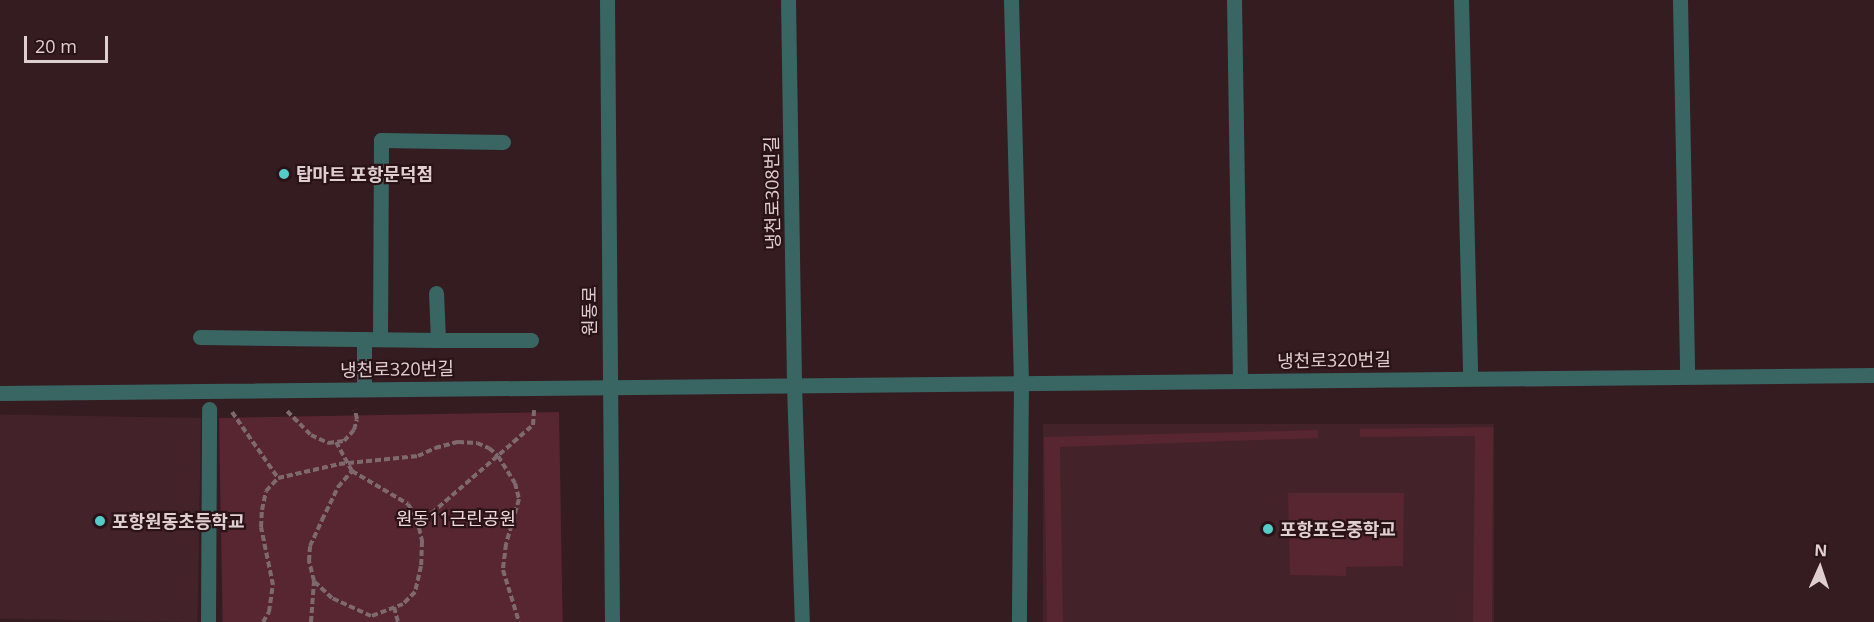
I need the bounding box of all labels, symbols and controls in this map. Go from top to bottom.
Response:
scale bar [27,24,111,62]
text: 20 m [35,34,77,58]
street label: 냉천로308번길 [760,136,784,250]
place label: 탑마트 포항문덕점 [296,163,433,185]
marker: 탑마트 포항문덕점 [277,167,291,181]
street label: 원동로 [578,286,600,336]
street label: 냉천로320번길 [1277,348,1391,372]
street label: 냉천로320번길 [340,357,454,381]
park label: 원동11근린공원 [396,507,516,529]
place label: 포항원동초등학교 [112,510,244,532]
marker: 포항원동초등학교 [93,514,107,528]
place label: 포항포은중학교 [1280,518,1396,540]
marker: 포항포은중학교 [1261,522,1275,536]
north arrow [1790,538,1850,598]
text: N [1814,539,1828,561]

